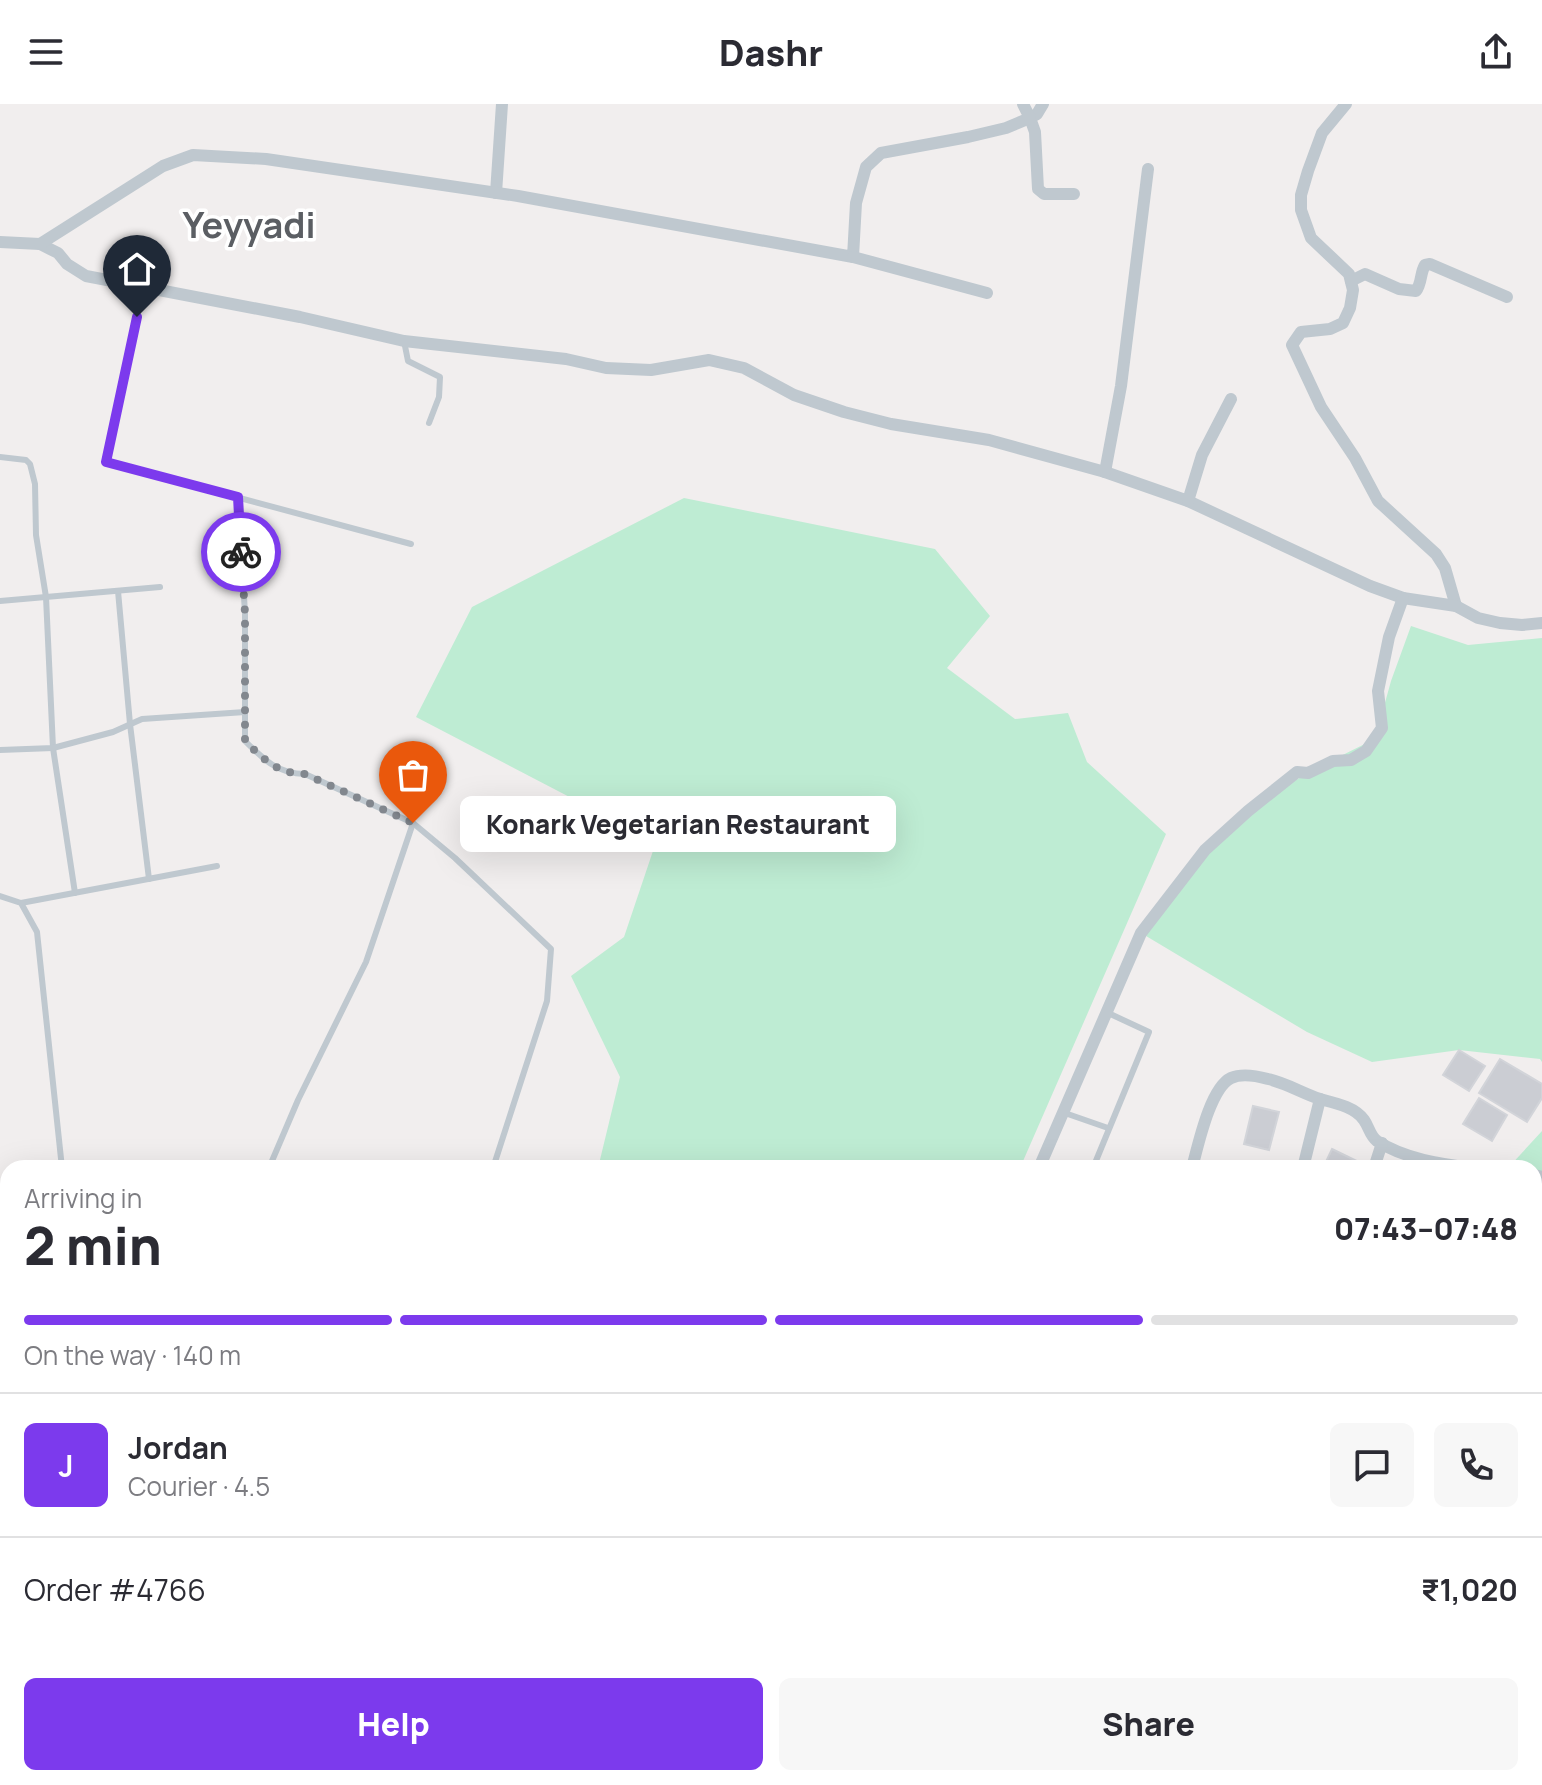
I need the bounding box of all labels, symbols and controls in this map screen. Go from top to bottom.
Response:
text: Dashr [719,28,823,77]
icon: menu [24,30,68,74]
icon: share [1474,30,1518,74]
district label: Yeyyadi [182,200,316,249]
pin [103,235,171,317]
icon: home [115,247,159,291]
courier [201,512,281,592]
icon: bike [219,530,263,574]
pin [379,741,447,823]
icon: bag [391,753,435,797]
callout: Konark Vegetarian Restaurant [461,795,897,851]
text: Konark Vegetarian Restaurant [486,806,870,842]
text: Arriving in [24,1180,142,1216]
text: 07:43–07:48 [1334,1208,1518,1249]
text: 2 min [24,1210,162,1281]
text: On the way · 140 m [24,1337,241,1373]
button: chat [1330,1423,1414,1507]
button: phone [1434,1423,1518,1507]
text: Jordan [128,1427,228,1468]
text: J [58,1445,74,1486]
text: Courier · 4.5 [128,1468,270,1504]
text: Order #4766 [24,1569,206,1610]
text: ₹1,020 [1421,1569,1518,1610]
button: Help [24,1678,763,1770]
button: Share [779,1678,1518,1770]

